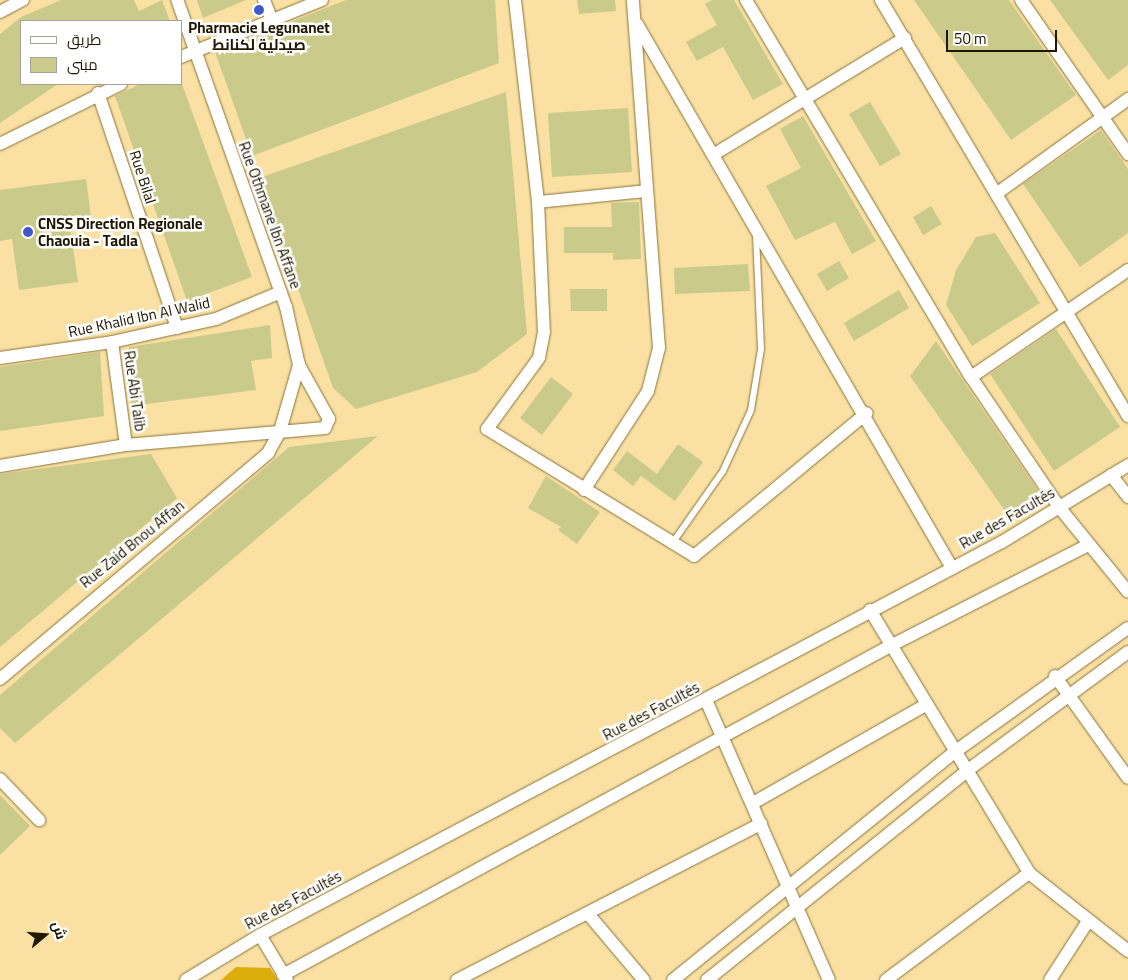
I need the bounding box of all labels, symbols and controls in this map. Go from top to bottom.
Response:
marker: Pharmacie Legunanet صيدلية لكنانط [253,4,265,16]
place label: Pharmacie Legunanet صيدلية لكنانط [188,18,330,53]
legend [20,20,182,85]
scale bar [948,20,1059,52]
text: 50 m [954,24,987,53]
text: طريق [67,25,101,54]
text: مبنى [67,50,98,79]
street label: Rue Othmane Ibn Affane [235,139,305,291]
street label: Rue Bilal [126,148,160,206]
place label: CNSS Direction Regionale Chaouia - Tadla [38,214,203,249]
marker: CNSS Direction Regionale Chaouia - Tadla [22,226,34,238]
street label: Rue Khalid Ibn Al Walid [66,293,212,341]
street label: Rue Abi Talib [120,349,150,433]
street label: Rue des Facultés [956,483,1058,553]
street label: Rue Zaid Bnou Affan [76,496,188,592]
street label: Rue des Facultés [600,678,702,744]
street label: Rue des Facultés [242,867,344,933]
north arrow [20,910,70,960]
text: ش [44,918,74,943]

